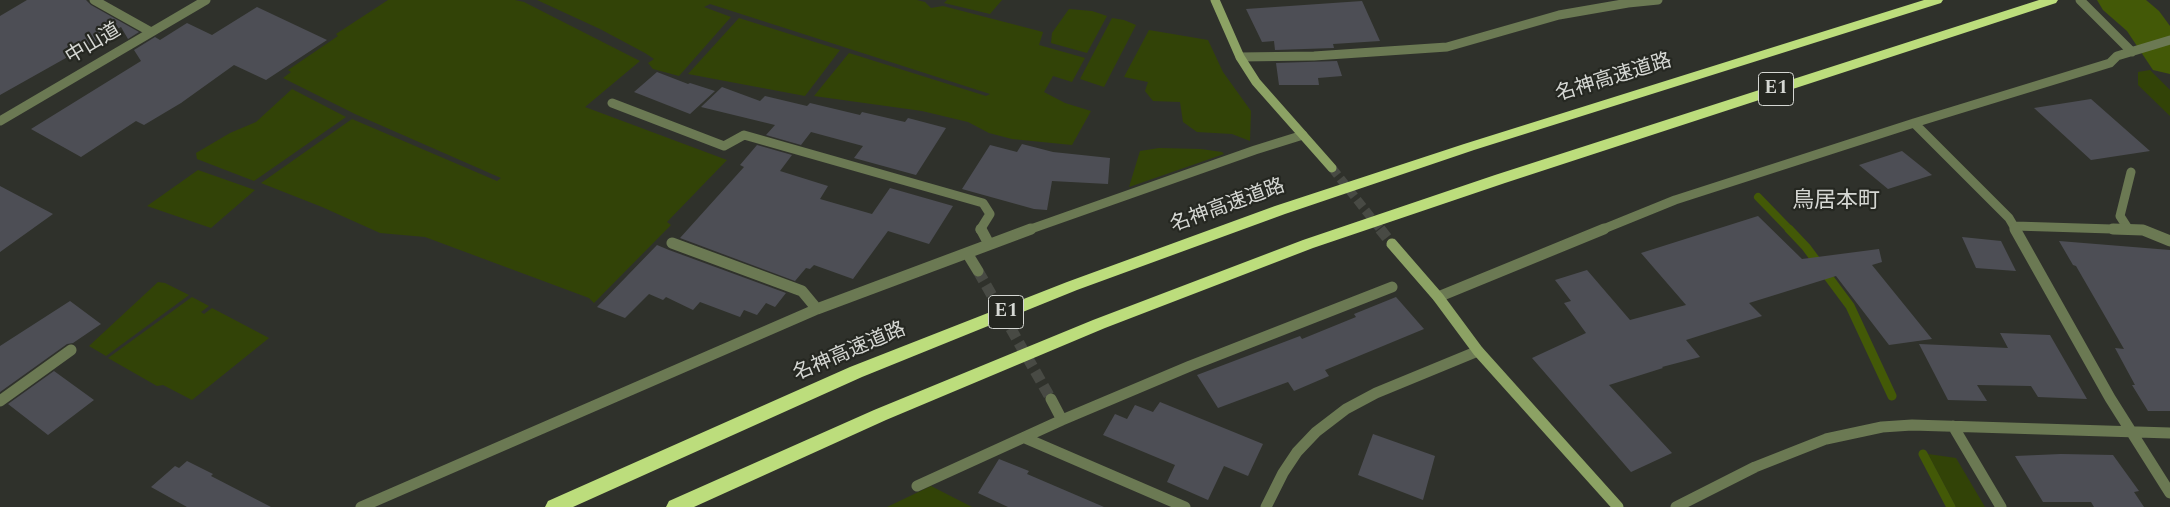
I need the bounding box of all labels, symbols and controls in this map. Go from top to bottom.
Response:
street label: 中山道 [62,19,126,71]
street label: 名神高速道路 [1553,50,1675,108]
road number: E1 [1758,72,1794,106]
street label: 名神高速道路 [1168,175,1288,239]
district label: 鳥居本町 [1792,190,1880,216]
road number: E1 [988,296,1024,328]
street label: 名神高速道路 [790,319,910,387]

